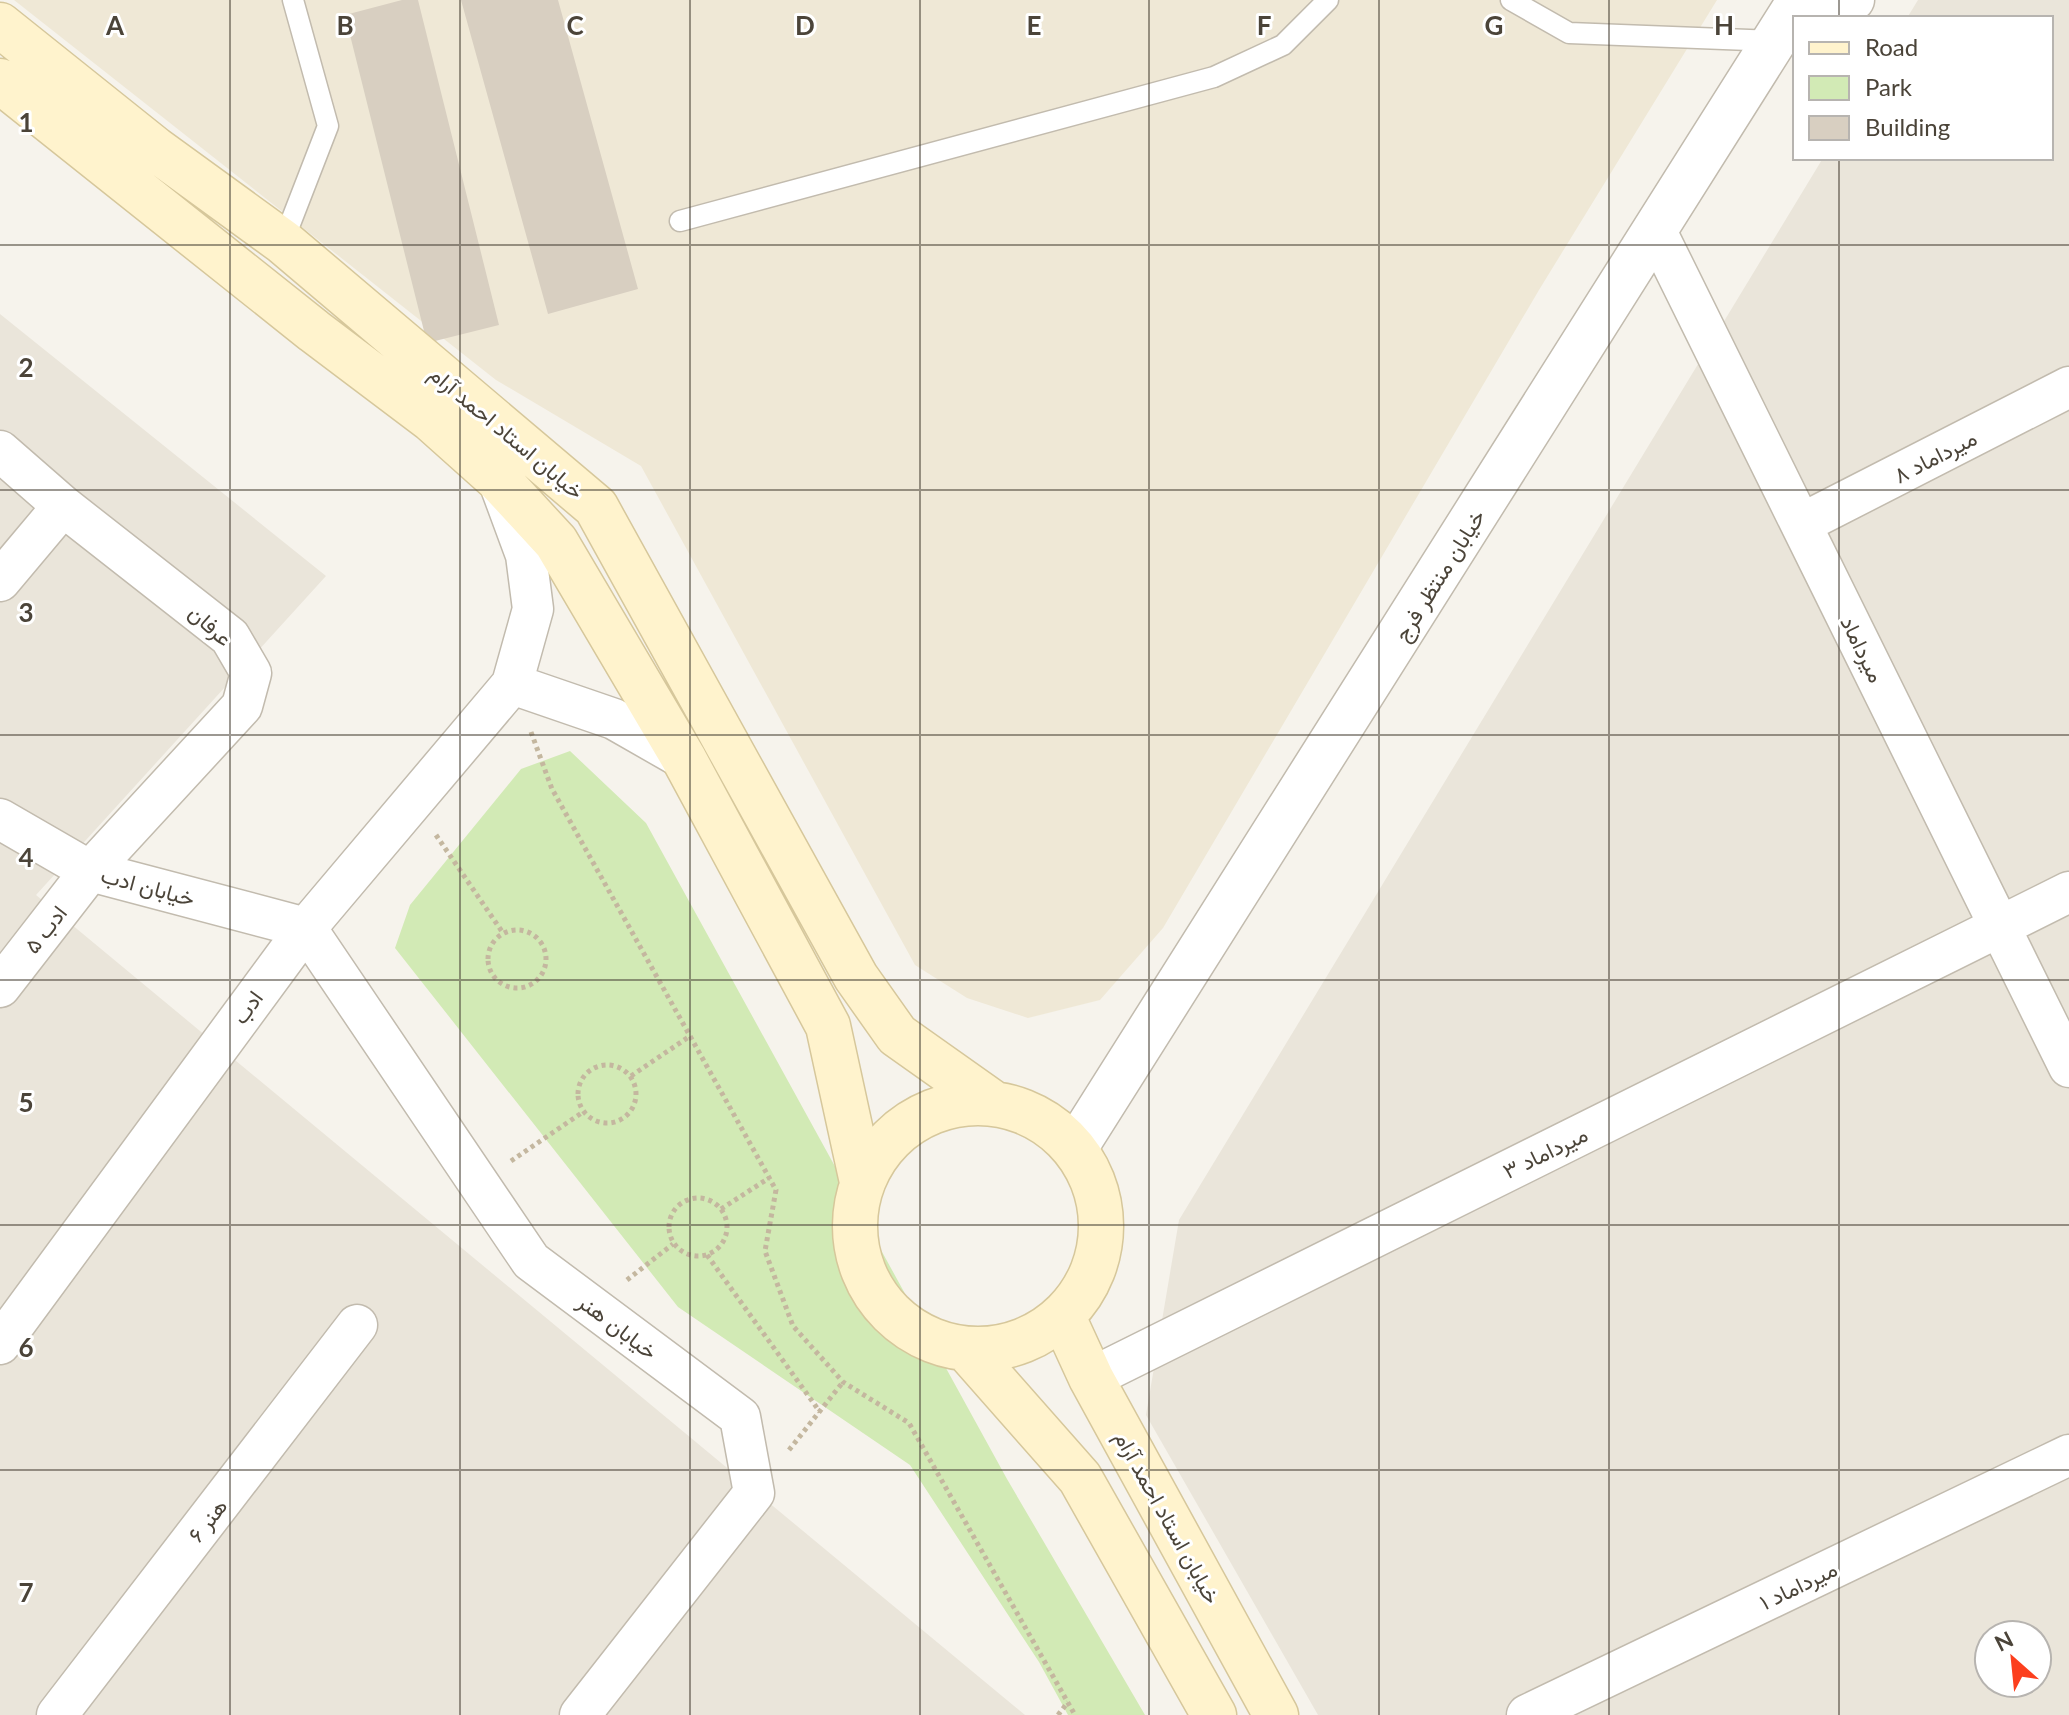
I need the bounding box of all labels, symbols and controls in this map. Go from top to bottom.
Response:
text: A [105,9,125,41]
text: B [336,9,354,41]
text: C [566,9,584,41]
text: D [795,9,815,41]
text: E [1027,9,1041,41]
text: F [1257,9,1271,41]
text: G [1485,9,1503,41]
text: H [1714,9,1734,41]
legend [1793,16,2053,160]
text: Road [1865,32,1918,61]
text: Park [1865,72,1913,101]
text: 1 [18,106,34,138]
text: Building [1865,112,1950,141]
text: 2 [18,351,34,383]
street label: خیابان استاد احمد آرام [423,360,590,506]
street label: میرداماد ۸ [1889,424,1981,489]
street label: خیابان منتظر فرج [1388,504,1492,647]
text: 3 [18,596,34,628]
street label: عرفان [183,599,238,652]
street label: میرداماد [1834,611,1891,687]
text: 4 [18,841,34,873]
street label: خیابان ادب [98,861,198,911]
street label: ادب ۵ [18,900,72,958]
street label: ادب [226,985,268,1029]
text: 5 [18,1086,34,1118]
street label: میرداماد ۳ [1498,1120,1592,1185]
street label: خیابان هنر [572,1287,663,1365]
text: 6 [18,1331,34,1363]
street label: خیابان استاد احمد آرام [1108,1426,1227,1609]
street label: هنر ۶ [182,1493,233,1548]
street label: میرداماد ۱ [1755,1555,1842,1616]
text: 7 [18,1576,34,1608]
north arrow [1973,1619,2053,1699]
text: N [1990,1625,2017,1657]

